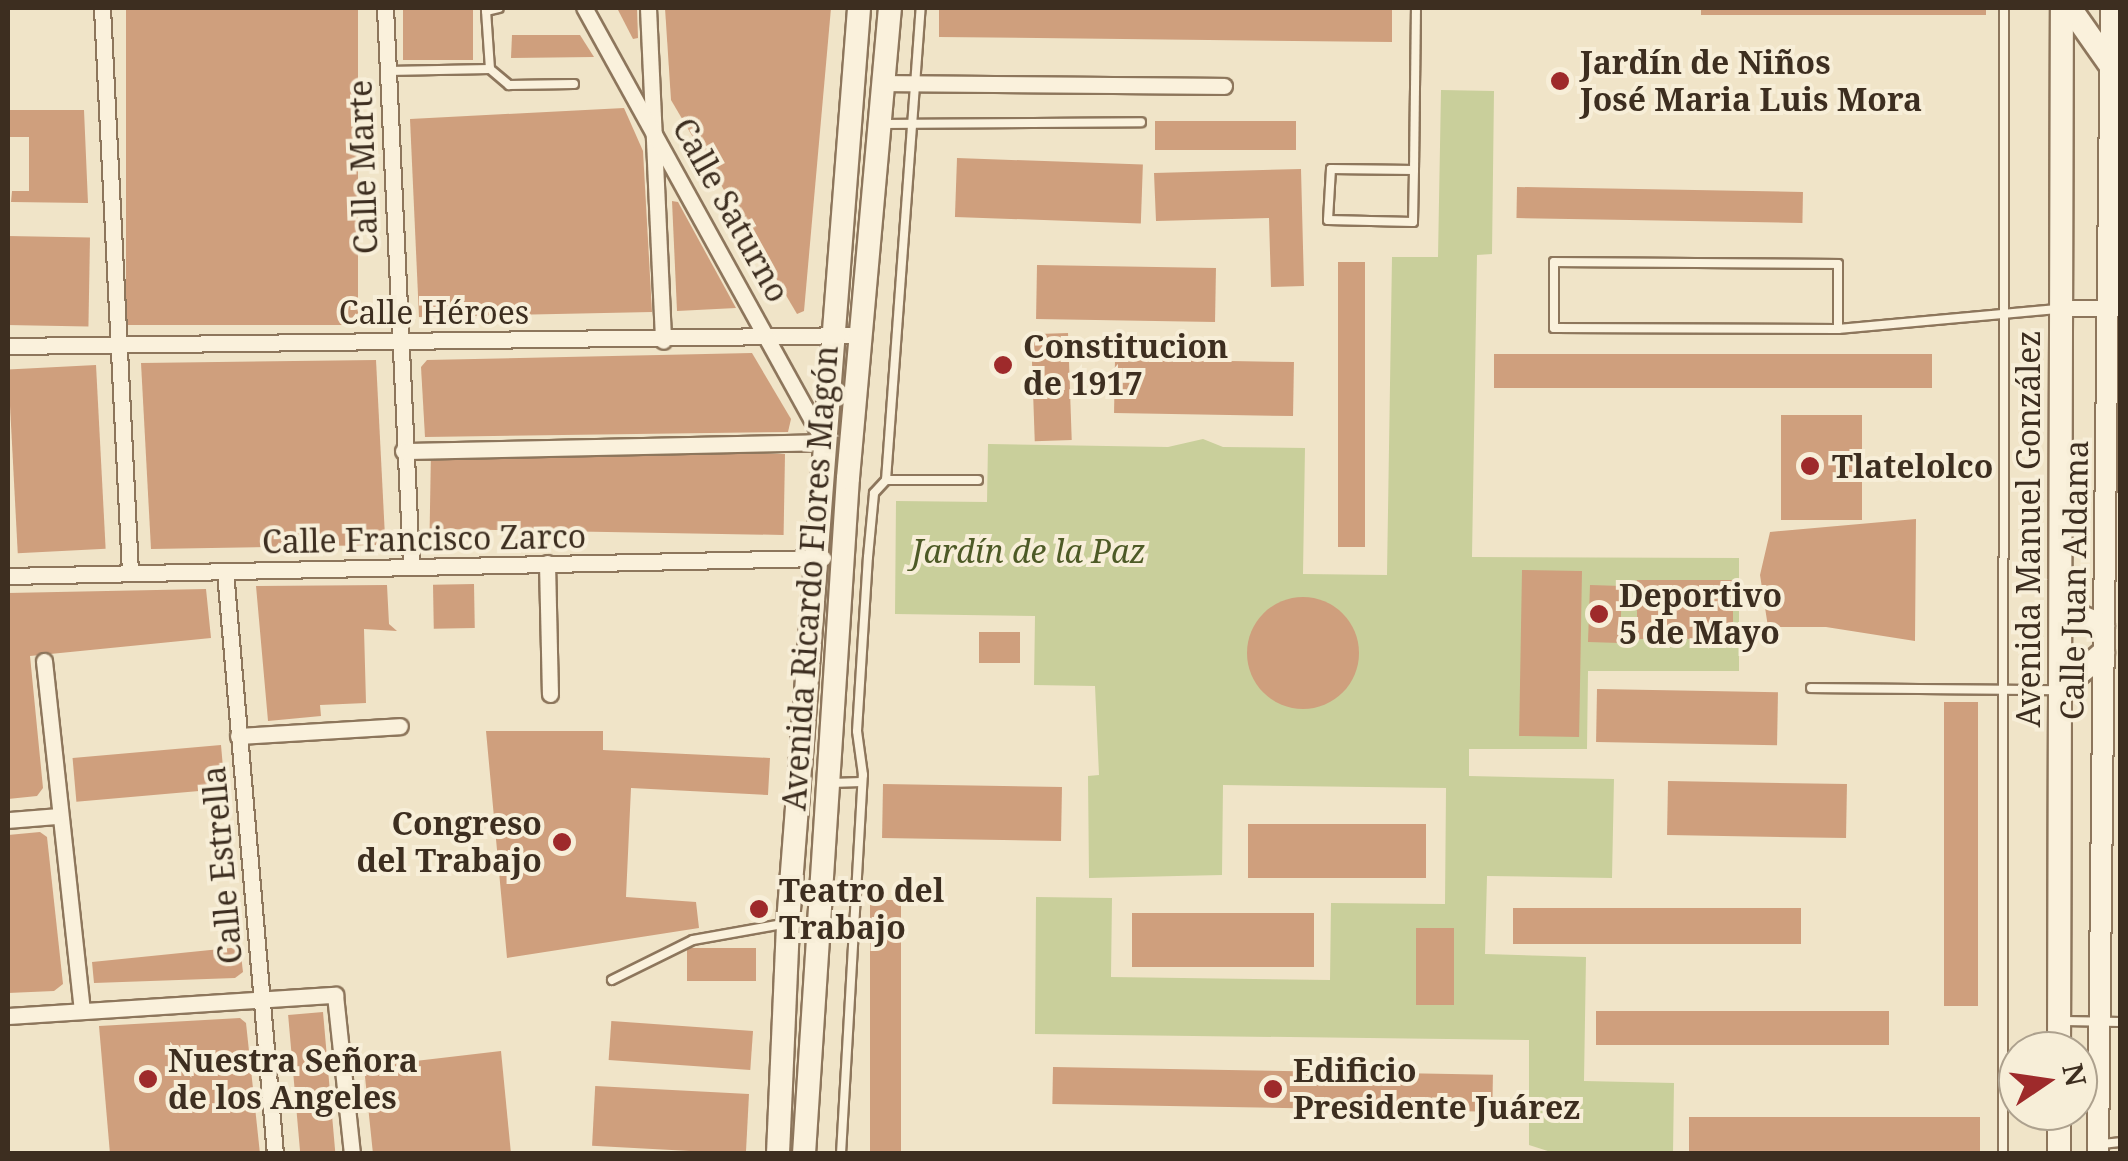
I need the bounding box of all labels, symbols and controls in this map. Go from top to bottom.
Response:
place label: Jardín de Niños José Maria Luis Mora [1580,44,1922,119]
marker: Jardín de Niños José Maria Luis Mora [1549,70,1571,92]
street label: Calle Marte [341,79,385,255]
street label: Calle Saturno [665,111,797,309]
street label: Calle Héroes [339,293,529,331]
place label: Constitucion de 1917 [1023,328,1228,403]
street label: Avenida Manuel González [2009,330,2047,728]
street label: Avenida Ricardo Flores Magón [775,344,845,812]
marker: Constitucion de 1917 [992,354,1014,376]
street label: Calle Juan Aldama [2052,440,2096,720]
place label: Tlatelolco [1832,447,1993,485]
marker: Tlatelolco [1797,453,1823,479]
street label: Calle Francisco Zarco [262,517,586,561]
park label: Jardín de la Paz [912,532,1146,570]
place label: Deportivo 5 de Mayo [1619,577,1782,652]
marker: Deportivo 5 de Mayo [1588,603,1610,625]
street label: Calle Estrella [194,764,250,966]
place label: Congreso del Trabajo [356,805,542,880]
marker: Congreso del Trabajo [551,831,573,853]
place label: Teatro del Trabajo [779,872,944,947]
marker: Teatro del Trabajo [748,898,770,920]
north arrow [1998,1031,2098,1131]
place label: Nuestra Señora de los Angeles [168,1042,418,1117]
place label: Edificio Presidente Juárez [1293,1052,1580,1127]
text: N [2054,1060,2096,1090]
marker: Nuestra Señora de los Angeles [137,1068,159,1090]
marker: Edificio Presidente Juárez [1262,1078,1284,1100]

